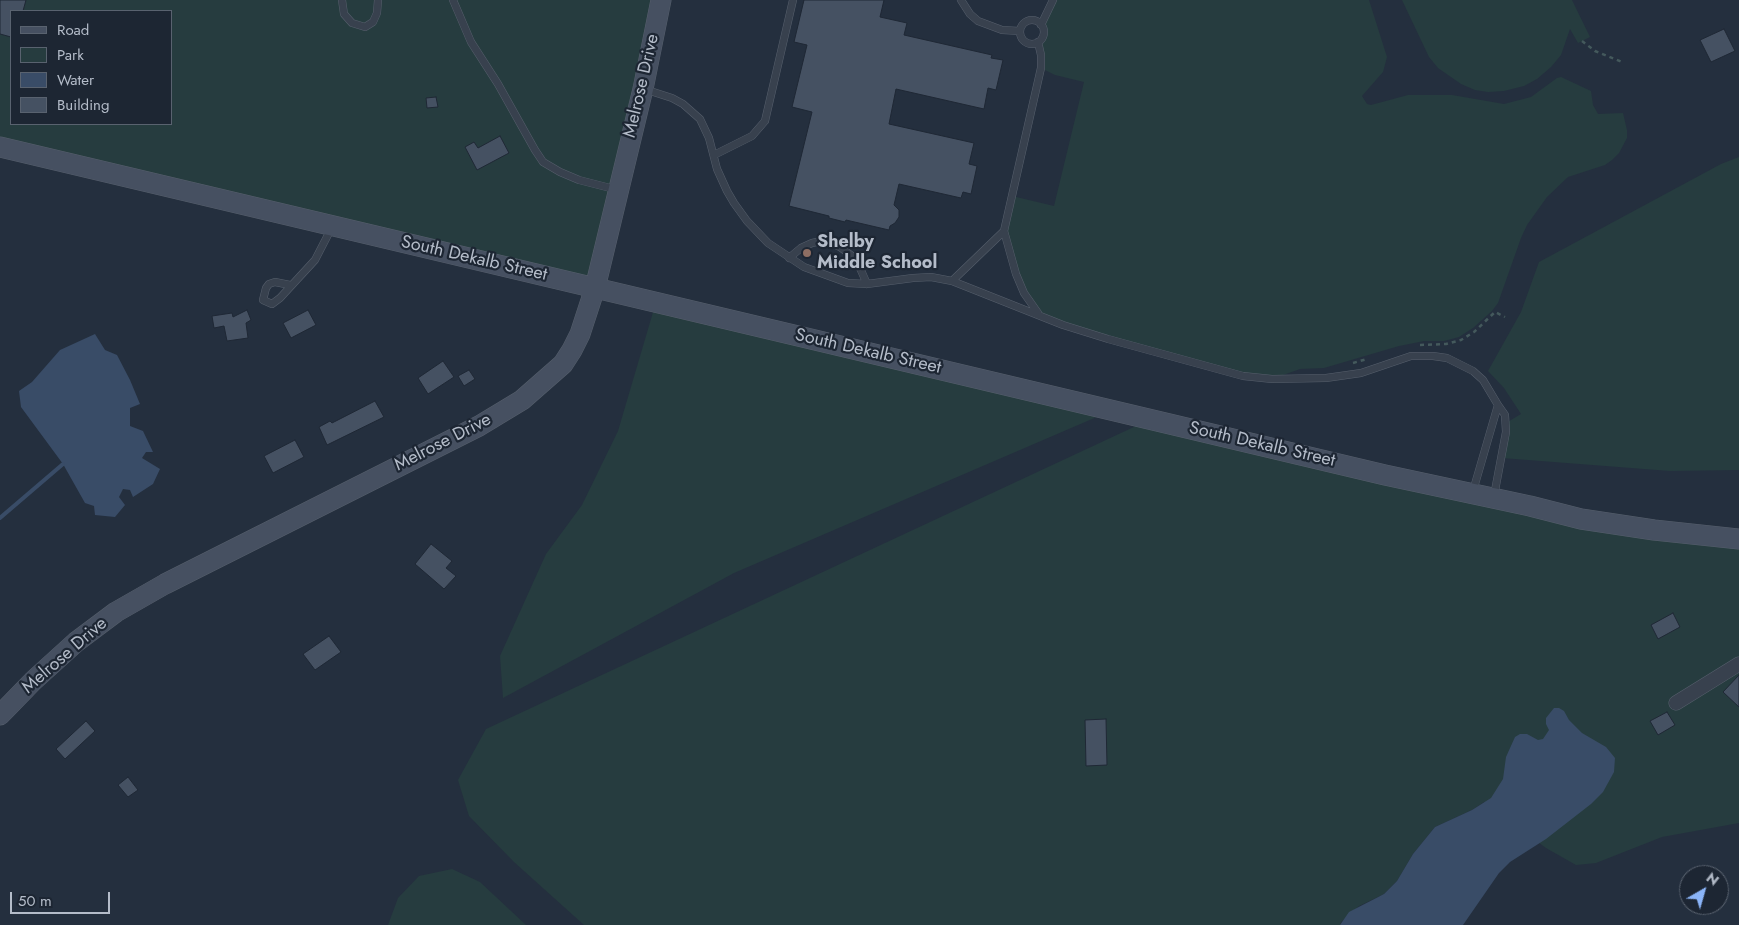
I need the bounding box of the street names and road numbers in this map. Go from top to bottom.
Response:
street label: Melrose Drive [620,32,664,140]
street label: South Dekalb Street [399,232,549,286]
street label: South Dekalb Street [793,325,943,379]
street label: Melrose Drive [391,409,495,477]
street label: South Dekalb Street [1187,418,1337,472]
street label: Melrose Drive [18,613,112,699]

